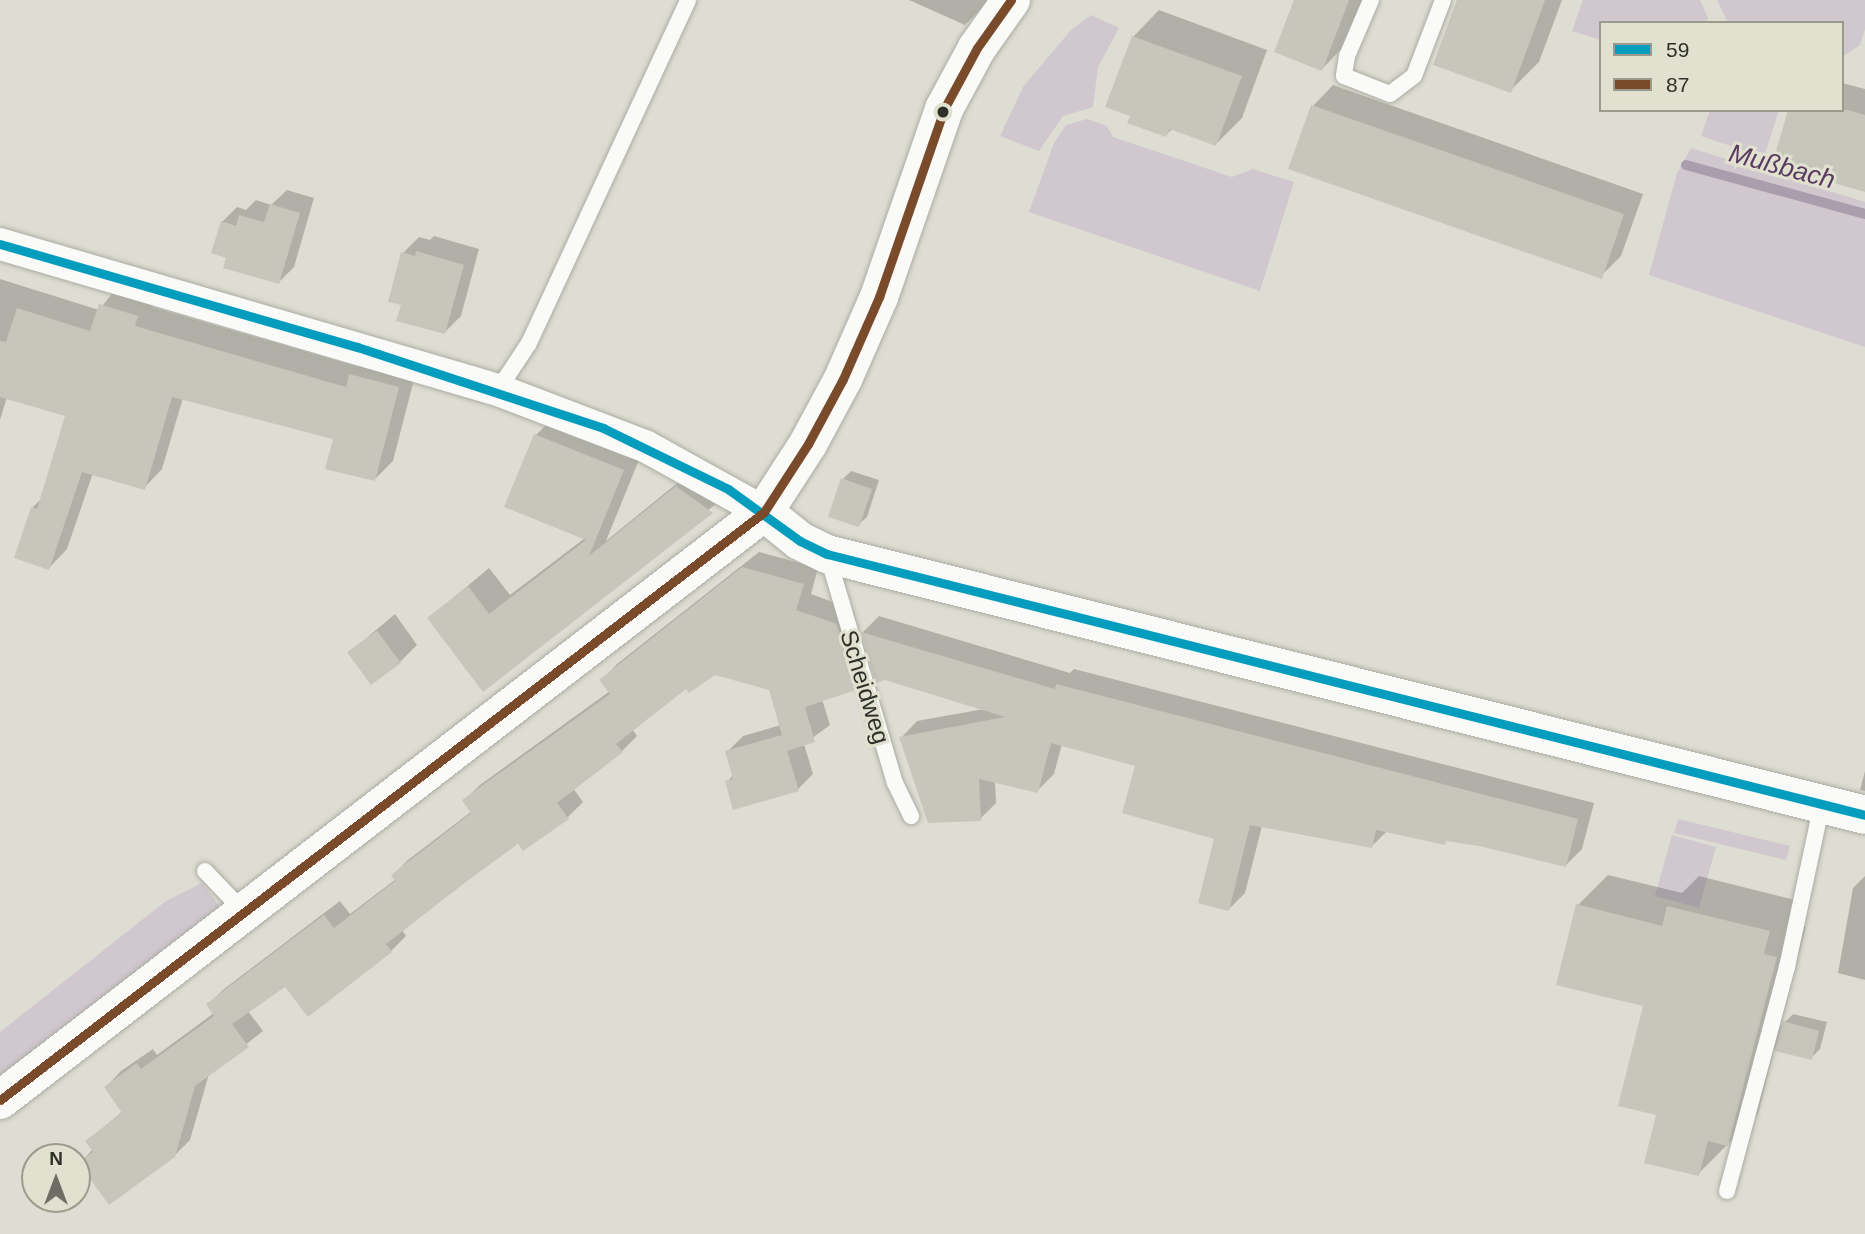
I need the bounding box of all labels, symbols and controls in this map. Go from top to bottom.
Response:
legend [1599,21,1844,112]
text: 59 [1666,38,1689,61]
text: 87 [1666,73,1689,96]
unlabelled marker [936,105,950,119]
water label: Mußbach [1726,138,1838,196]
street label: Scheidweg [834,627,896,747]
north arrow [21,1143,91,1213]
text: N [49,1148,63,1169]

